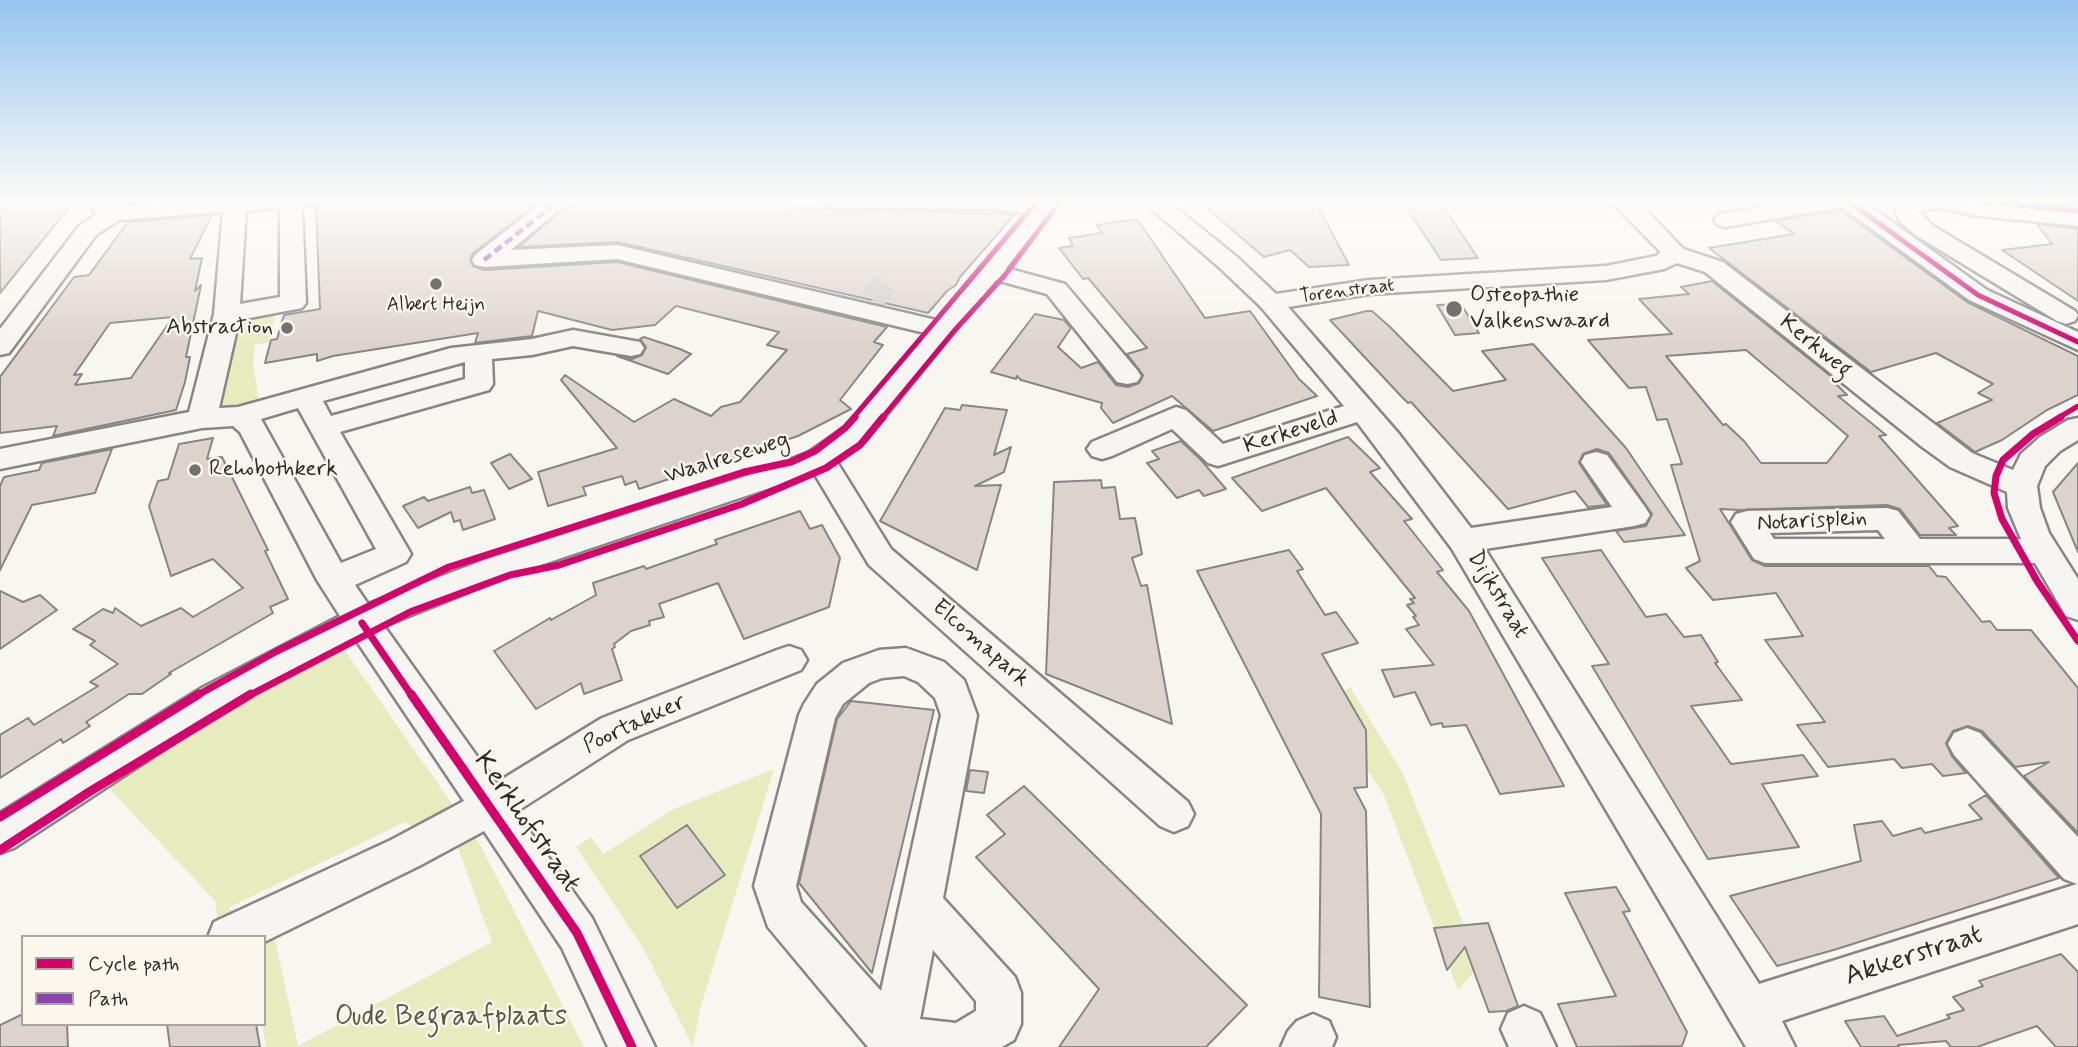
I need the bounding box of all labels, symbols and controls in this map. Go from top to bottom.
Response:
street label: Torenstraat [1298,275,1396,309]
marker: Albert Heijn [428,276,444,292]
place label: Osteopathie Valkenswaard [1470,282,1610,336]
place label: Albert Heijn [387,295,485,317]
marker: Osteopathie Valkenswaard [1444,299,1464,319]
street label: Kerkweg [1773,309,1857,385]
place label: Abstraction [166,314,273,342]
marker: Abstraction [279,320,295,336]
street label: Kerkeveld [1240,405,1342,461]
street label: Waalreseweg [662,427,792,491]
place label: Rehobothkerk [209,456,338,484]
marker: Rehobothkerk [187,462,203,478]
street label: Notarisplein [1756,505,1868,539]
street label: Dijkstraat [1460,546,1534,644]
street label: Elcomapark [926,594,1034,694]
street label: Poortakker [579,689,691,761]
street label: Kerkhofstraat [465,746,587,900]
street label: Akkerstraat [1841,919,1987,995]
legend [21,935,266,1026]
text: Cycle path [88,950,179,978]
text: Path [88,985,128,1013]
park label: Oude Begraafplaats [335,1001,567,1035]

